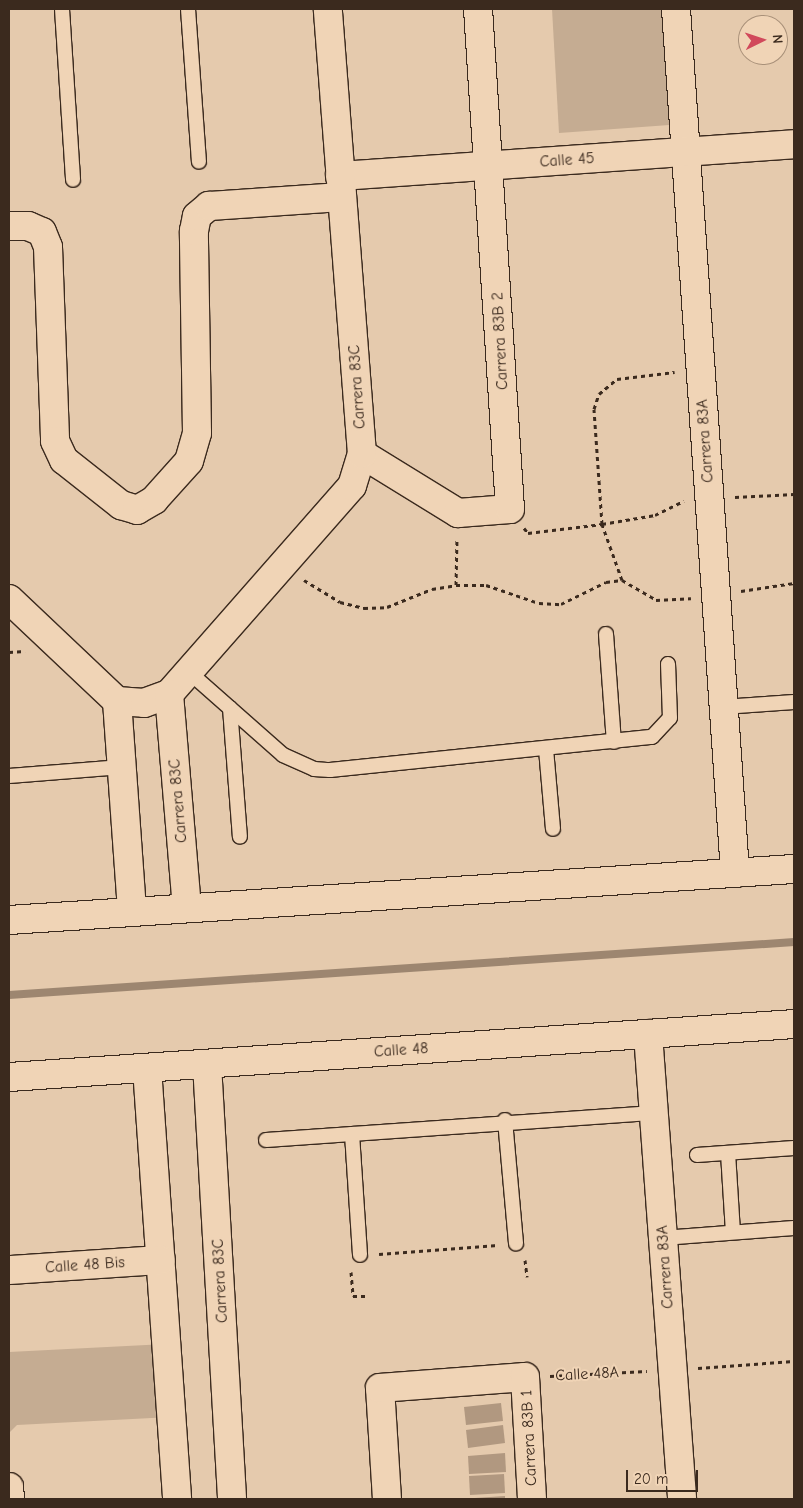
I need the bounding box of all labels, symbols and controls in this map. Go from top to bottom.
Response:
north arrow [738,15,788,65]
text: N [769,34,786,44]
street label: Calle 45 [539,149,595,171]
street label: Carrera 83B 2 [488,292,512,390]
street label: Carrera 83C [344,344,370,430]
street label: Carrera 83A [693,399,717,483]
street label: Carrera 83C [165,758,191,844]
street label: Calle 48 [373,1039,429,1061]
street label: Carrera 83A [653,1225,677,1309]
street label: Carrera 83C [208,1238,232,1324]
street label: Calle 48 Bis [44,1253,126,1277]
street label: Calle 48A [555,1363,619,1385]
street label: Carrera 83B 1 [517,1390,541,1486]
scale bar [628,1460,700,1492]
text: 20 m [634,1470,668,1488]

